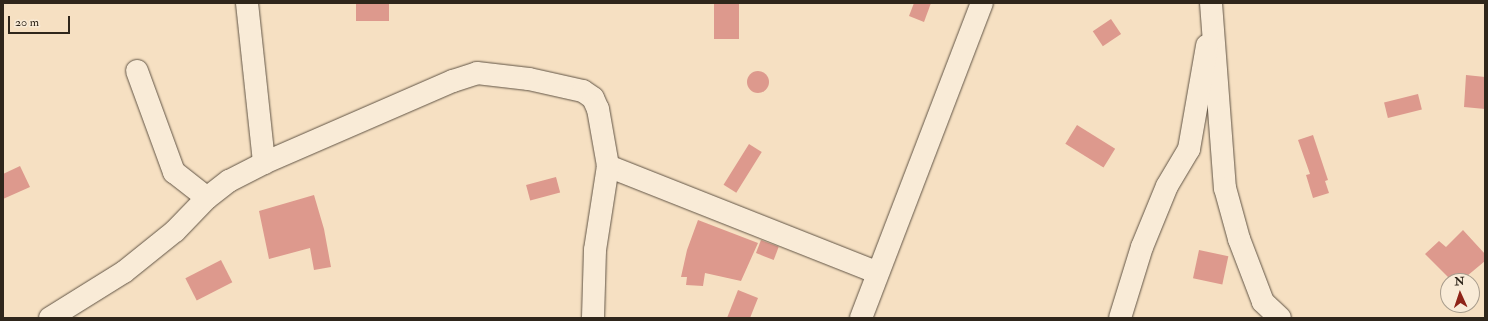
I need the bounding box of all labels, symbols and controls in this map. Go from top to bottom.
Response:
scale bar [10,8,72,34]
text: 20 m [15,15,39,30]
north arrow [1440,273,1480,313]
text: N [1454,275,1465,288]

